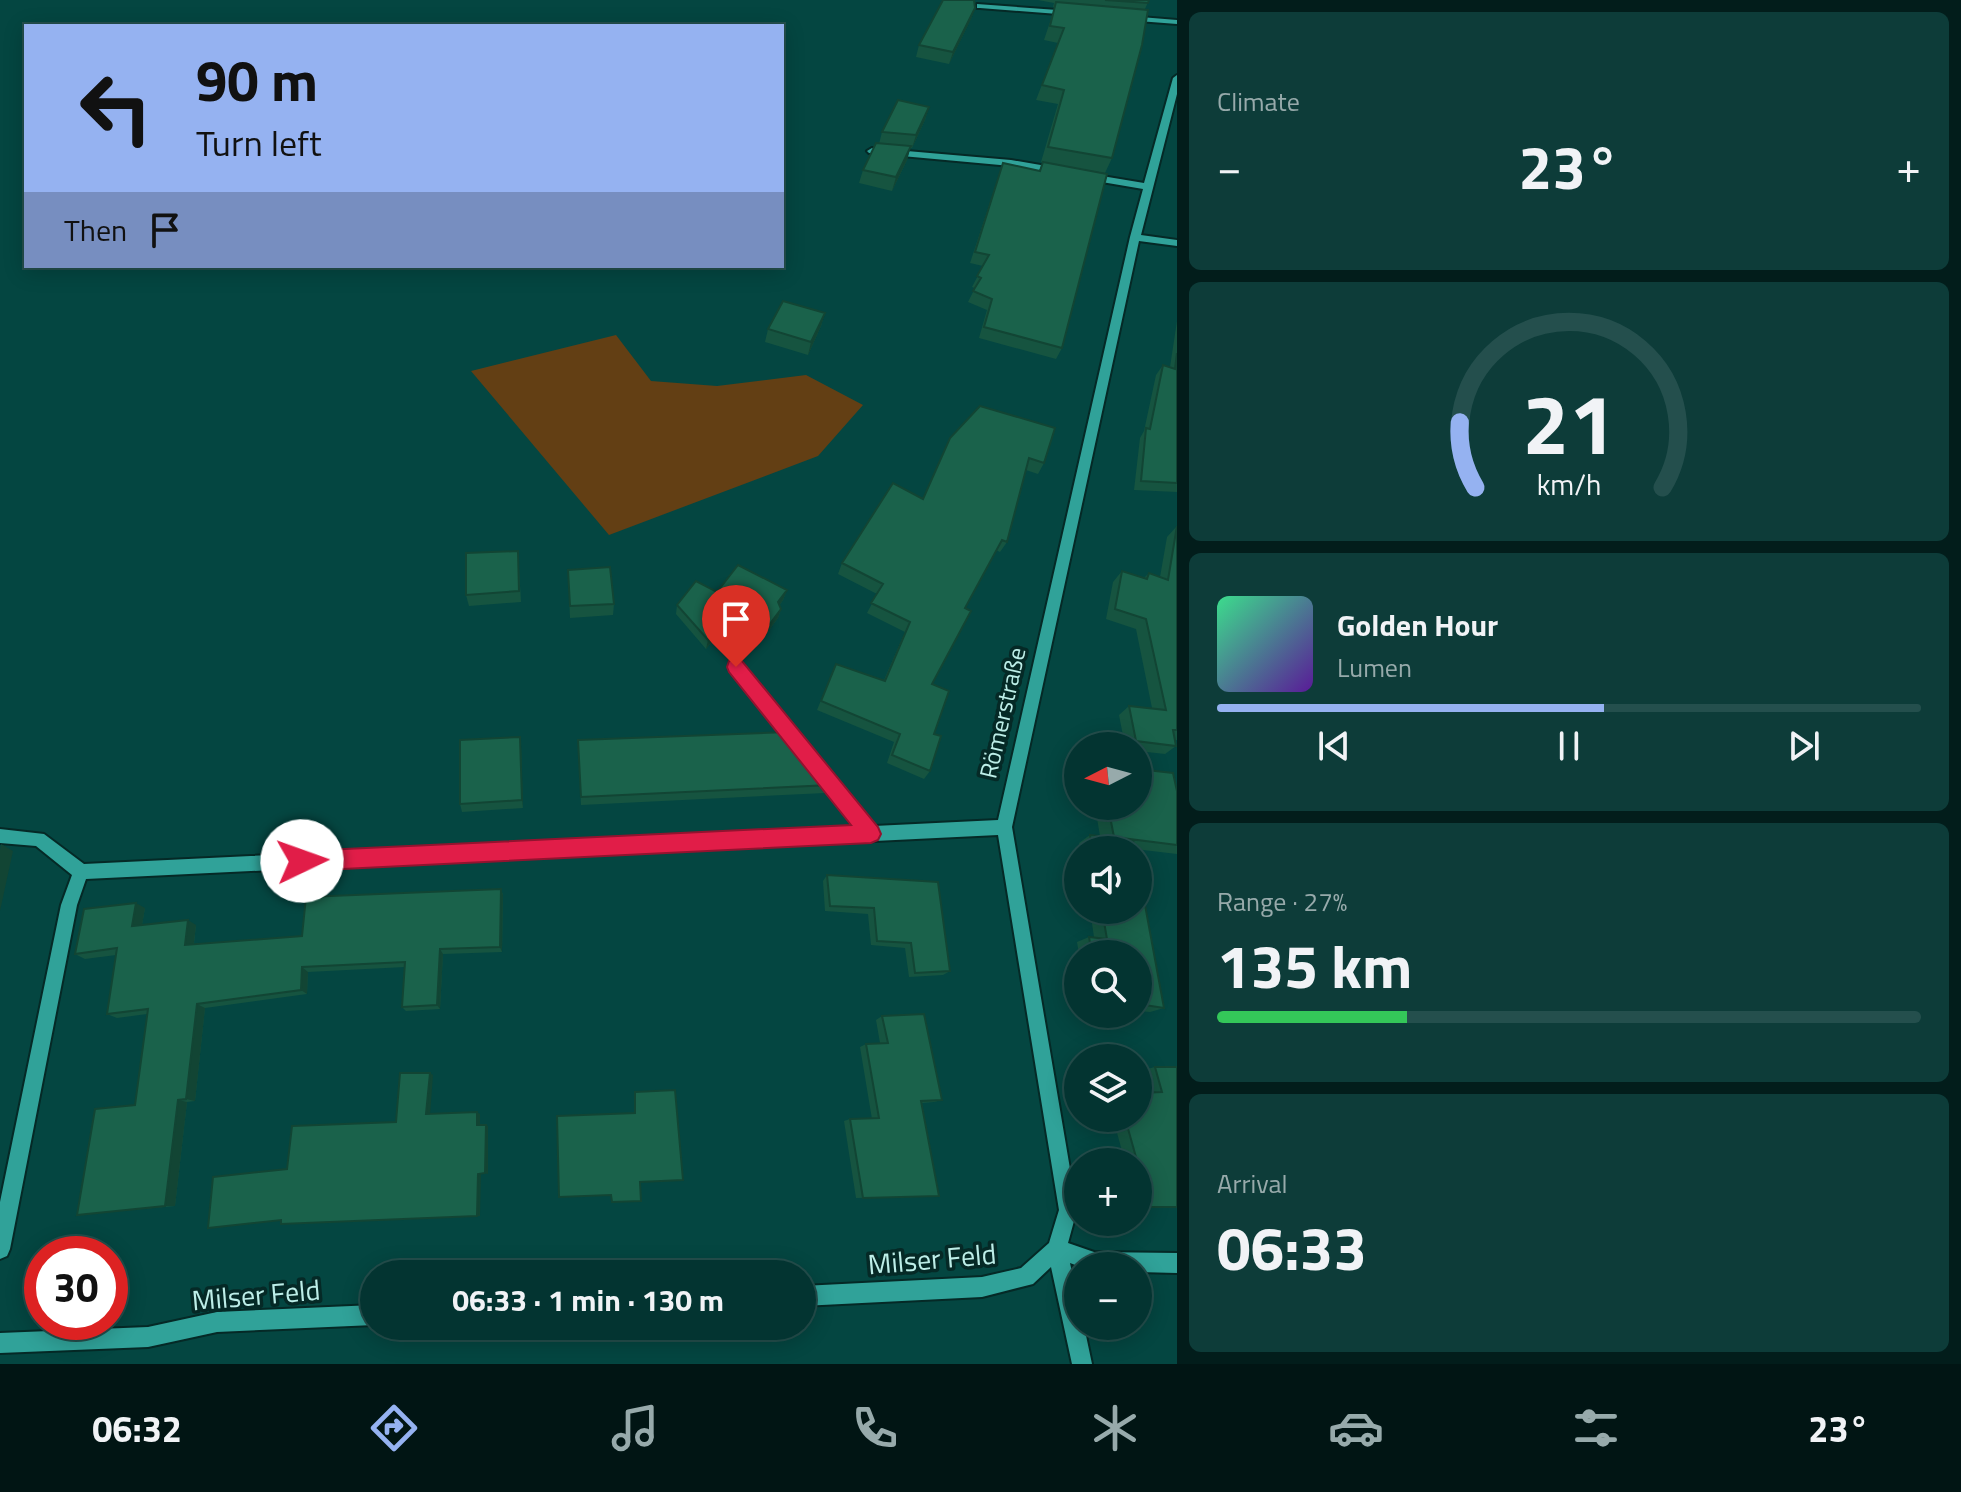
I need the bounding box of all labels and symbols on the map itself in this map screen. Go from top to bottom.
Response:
pin [702,585,770,667]
street label: Römerstraße [969,644,1035,782]
north arrow [1064,732,1152,820]
position arrow [260,819,344,903]
street label: Milser Feld [866,1231,998,1286]
speed limit sign: 30 [24,1236,128,1340]
street label: Milser Feld [190,1267,322,1322]

